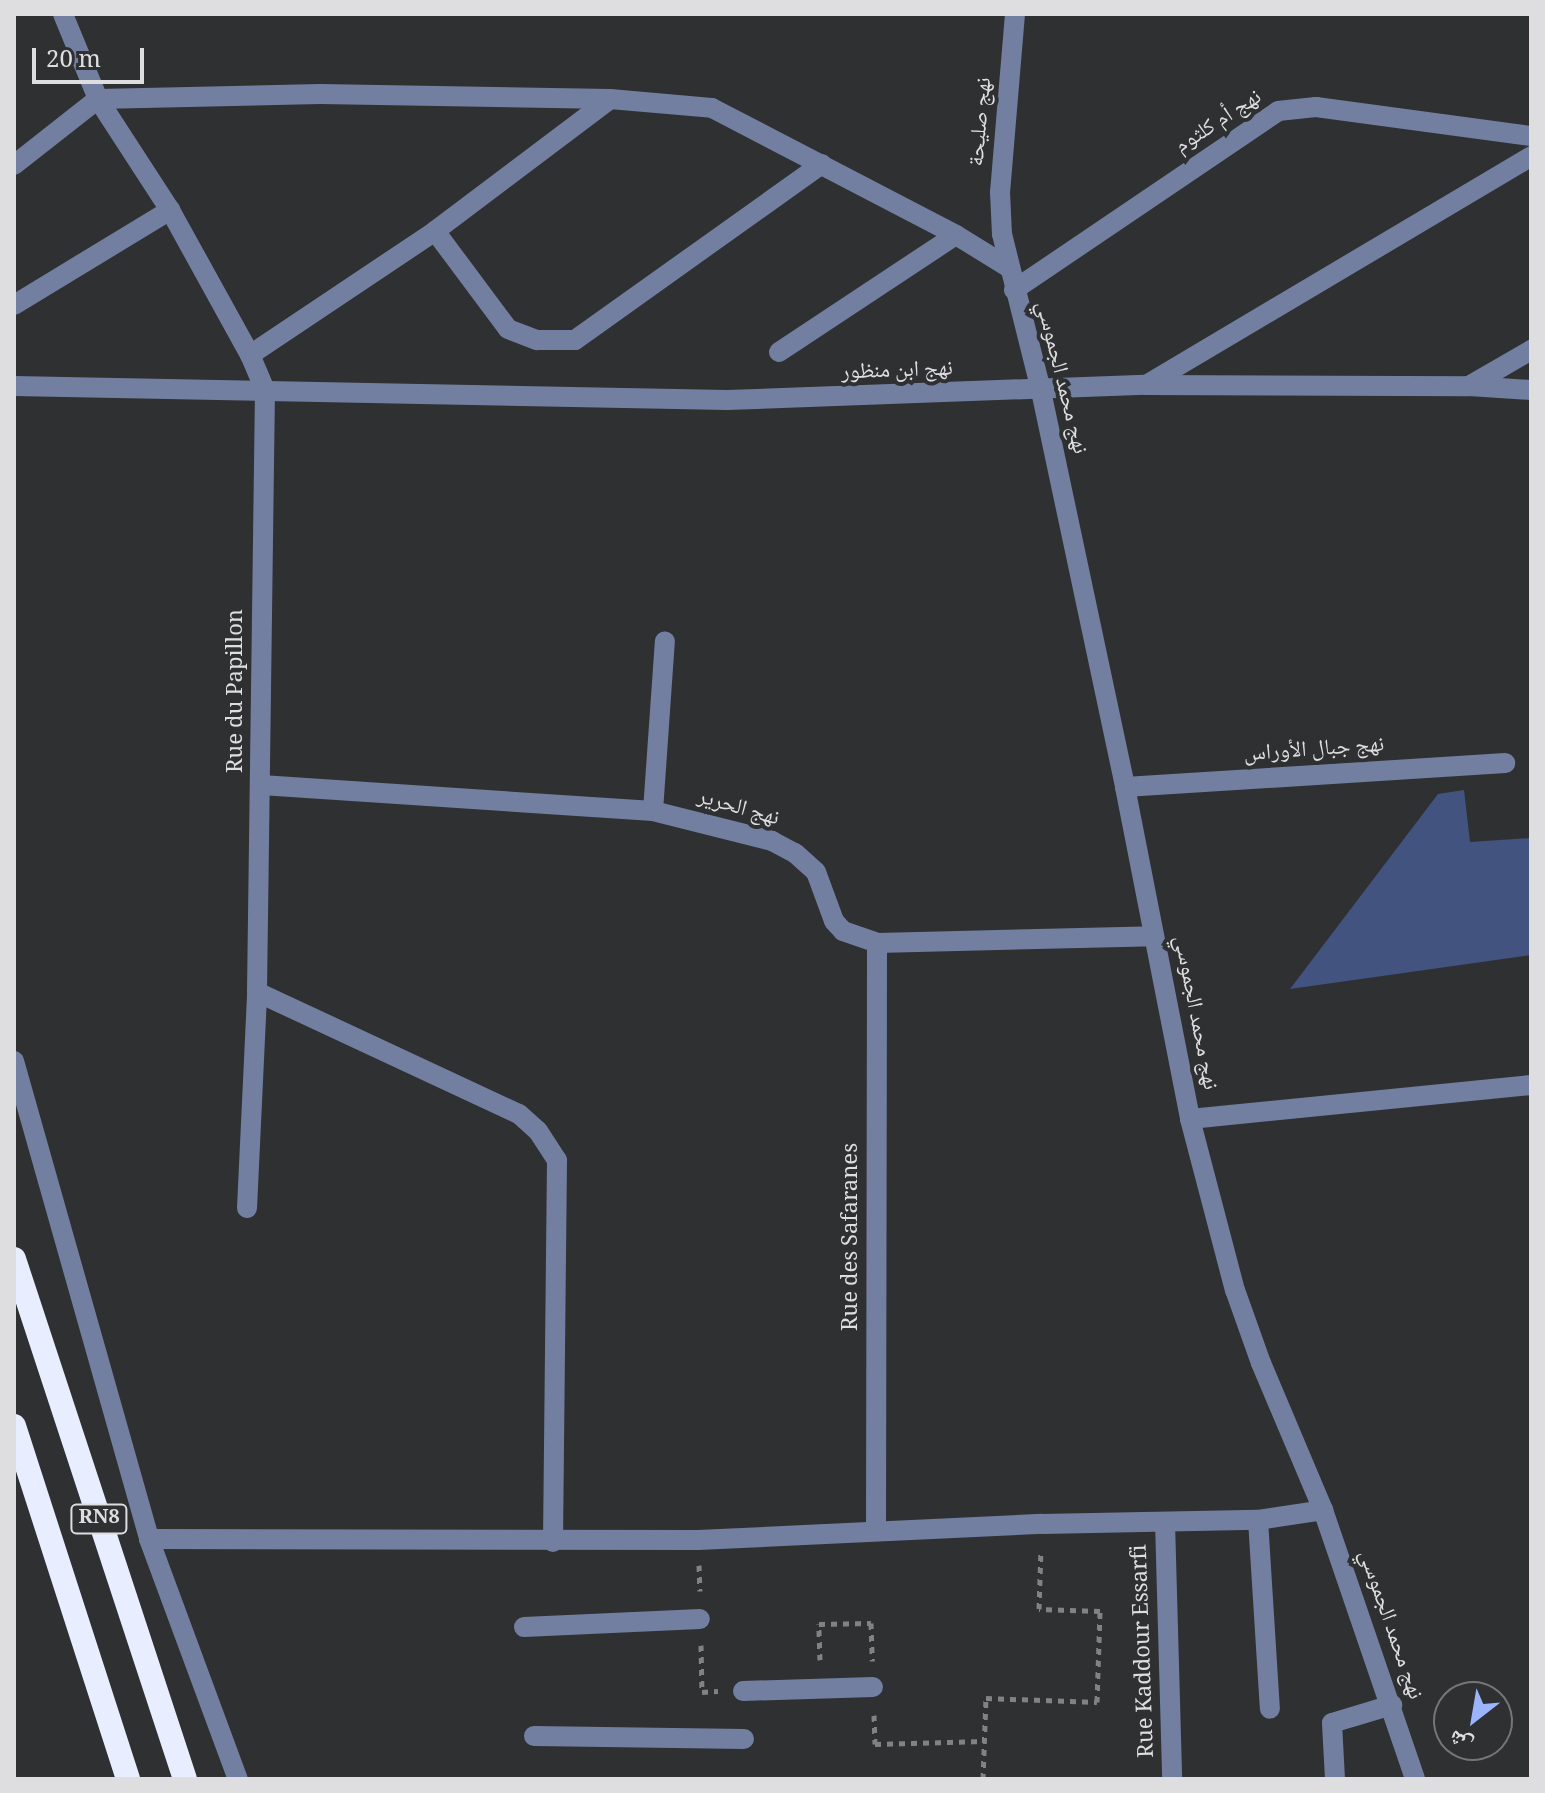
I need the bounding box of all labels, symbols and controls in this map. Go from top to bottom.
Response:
scale bar [36,32,148,82]
text: 20 m [46,41,101,82]
street label: نهج صليحة [965,76,999,168]
street label: نهج أم كلثوم [1171,85,1267,161]
street label: نهج محمد الجموسي [1028,299,1092,457]
street label: نهج ابن منظور [841,357,953,387]
street label: Rue du Papillon [225,609,251,773]
street label: نهج جبال الأوراس [1243,733,1385,769]
street label: نهج الحرير [694,785,782,833]
street label: نهج محمد الجموسي [1166,934,1222,1092]
street label: Rue des Safaranes [840,1143,866,1331]
road number: RN8 [69,1503,129,1535]
street label: Rue Kaddour Essarfi [1128,1544,1162,1758]
street label: نهج محمد الجموسي [1351,1547,1427,1703]
north arrow [1433,1681,1513,1761]
text: ش [1442,1718,1481,1762]

